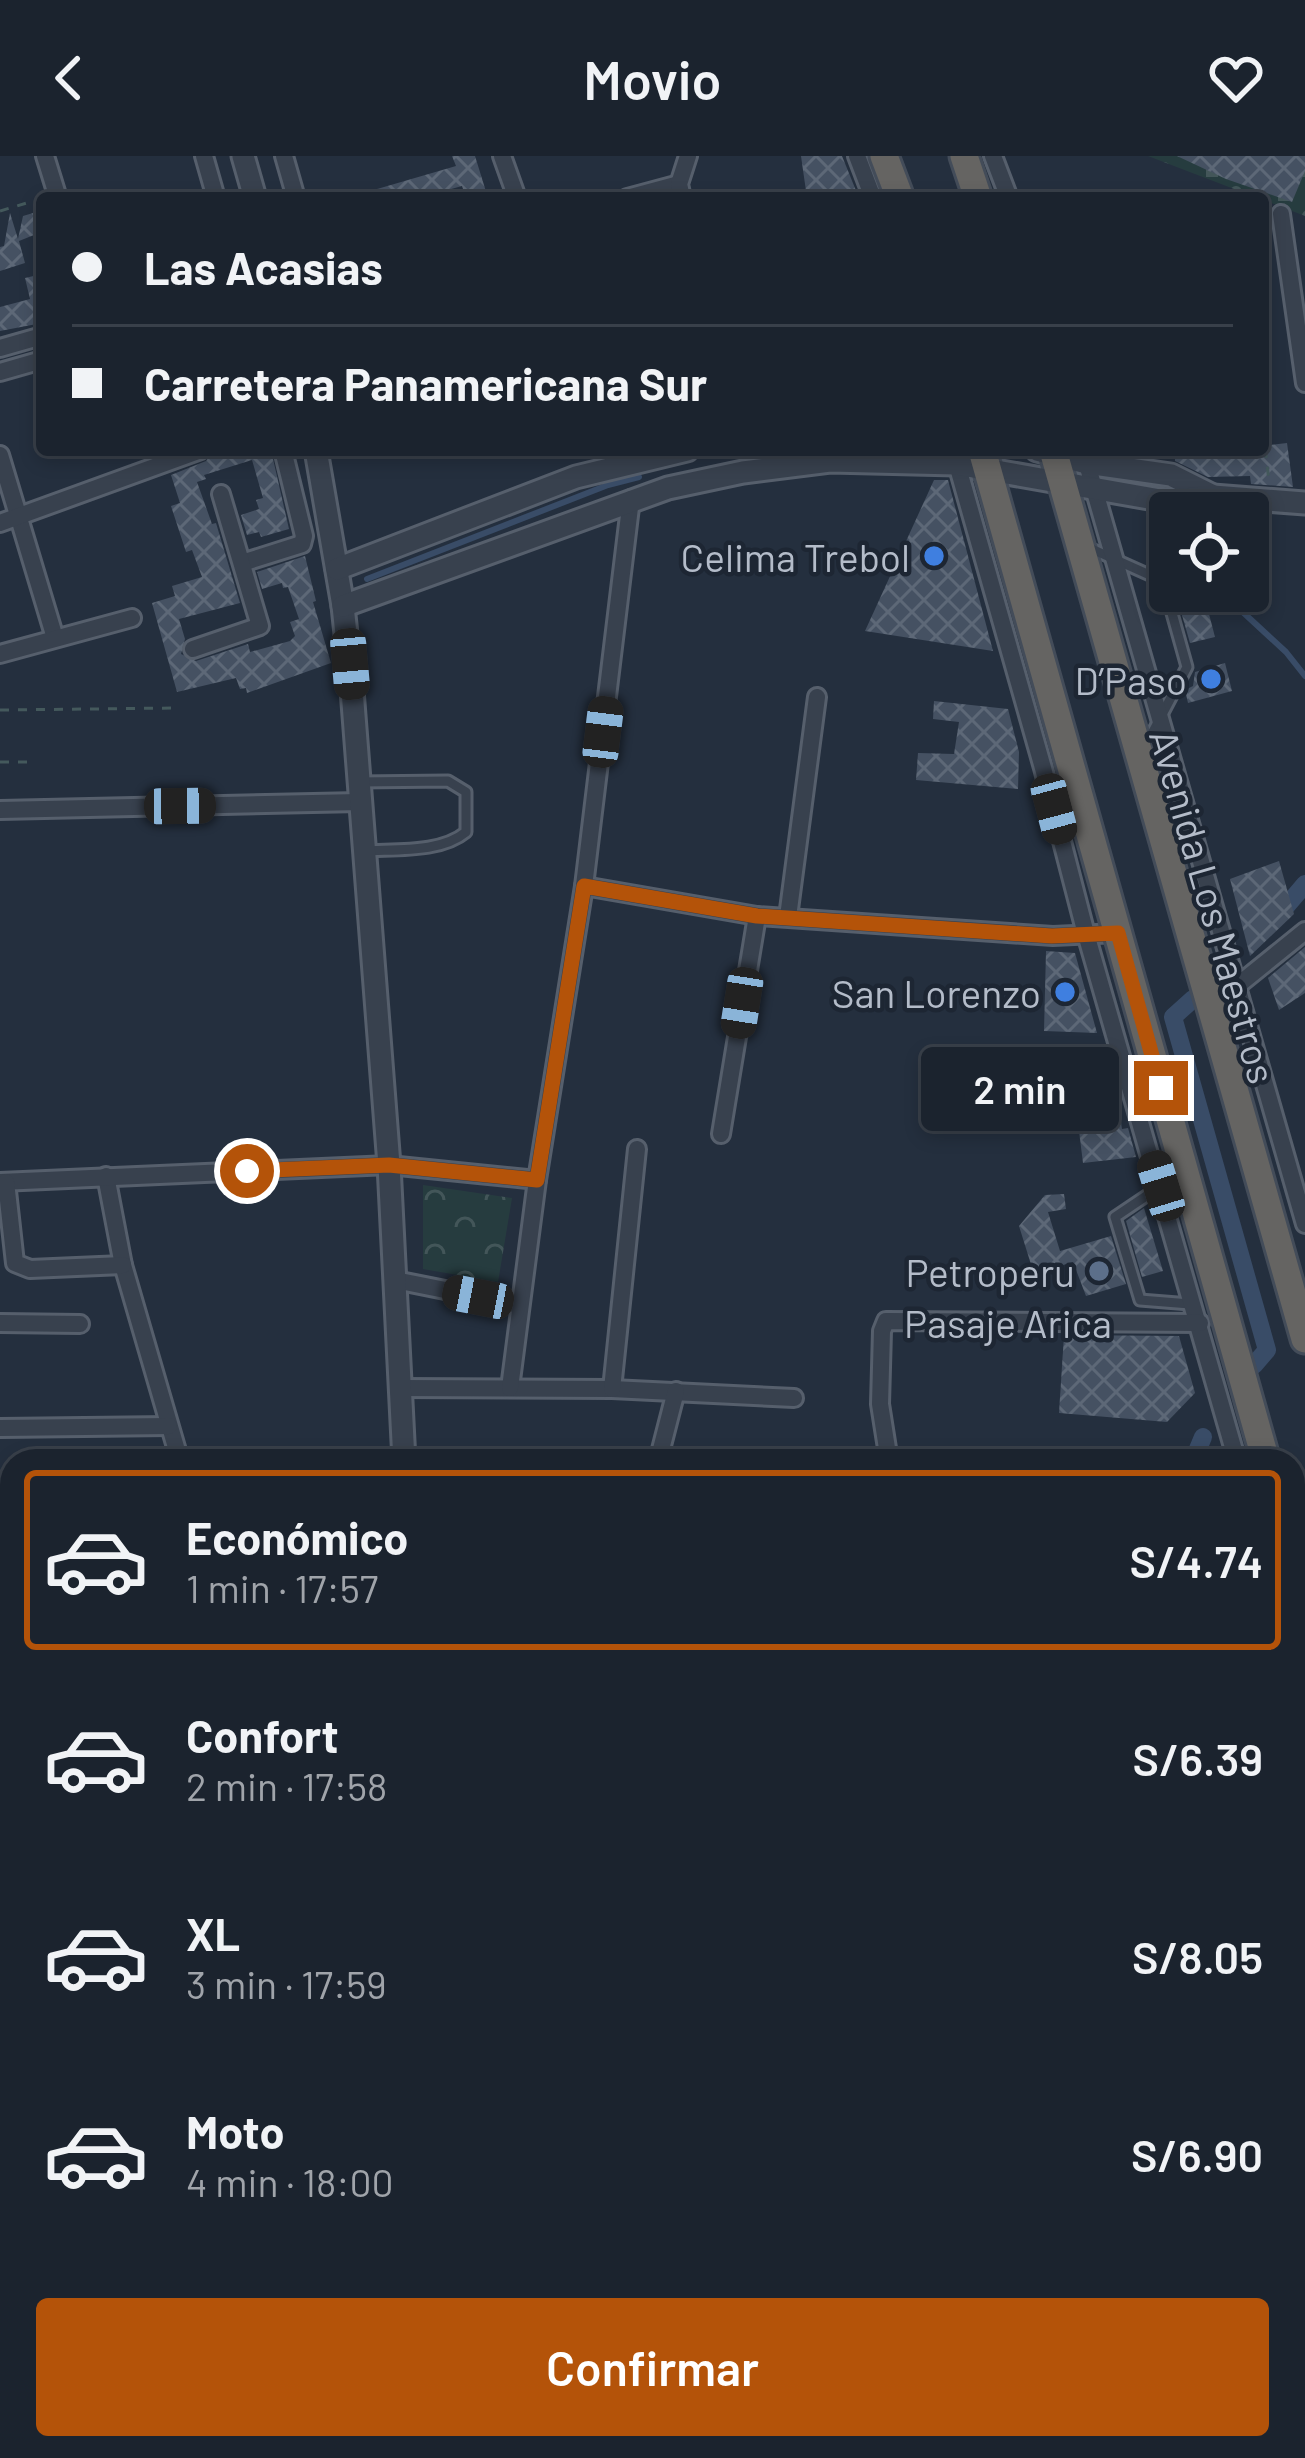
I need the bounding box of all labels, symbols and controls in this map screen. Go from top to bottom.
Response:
icon: back [36,45,102,111]
icon: heart [1203,45,1269,111]
text: Movio [583,46,722,111]
text: Las Acasias [144,240,383,294]
text: Carretera Panamericana Sur [144,356,707,410]
map controls [1149,492,1269,612]
button: locate [1149,492,1269,612]
place label: Celima Trebol [681,533,910,580]
marker: Celima Trebol [921,543,947,569]
car [329,627,371,701]
place label: D’Paso [1075,656,1187,703]
marker: D’Paso [1198,666,1224,692]
car [581,694,625,770]
street label: Avenida Los Maestros [1141,723,1287,1089]
car [1027,770,1081,848]
car [144,787,216,825]
car [719,965,765,1041]
place label: San Lorenzo [832,969,1041,1016]
marker: San Lorenzo [1052,979,1078,1005]
callout: 2 min [921,1046,1119,1130]
route end [1134,1061,1188,1115]
text: 2 min [974,1065,1066,1112]
route start [220,1144,274,1198]
car [1133,1146,1189,1226]
place label: Petroperu [906,1248,1075,1295]
marker: Petroperu [1086,1258,1112,1284]
car [439,1272,517,1322]
street label: Pasaje Arica [904,1299,1112,1346]
icon: car [42,1506,150,1614]
text: Económico [186,1510,408,1564]
text: S/4.74 [1129,1533,1263,1587]
text: 1 min · 17:57 [186,1564,378,1611]
icon: car [42,1704,150,1812]
text: Confort [186,1708,339,1762]
text: S/6.39 [1133,1731,1263,1785]
text: 2 min · 17:58 [186,1762,387,1809]
icon: car [42,1902,150,2010]
text: XL [186,1906,240,1960]
text: S/8.05 [1132,1929,1263,1983]
text: 3 min · 17:59 [186,1960,387,2007]
icon: car [42,2100,150,2208]
text: Moto [186,2104,284,2158]
text: S/6.90 [1131,2127,1263,2181]
text: 4 min · 18:00 [186,2158,394,2205]
button: Confirmar [36,2298,1269,2436]

